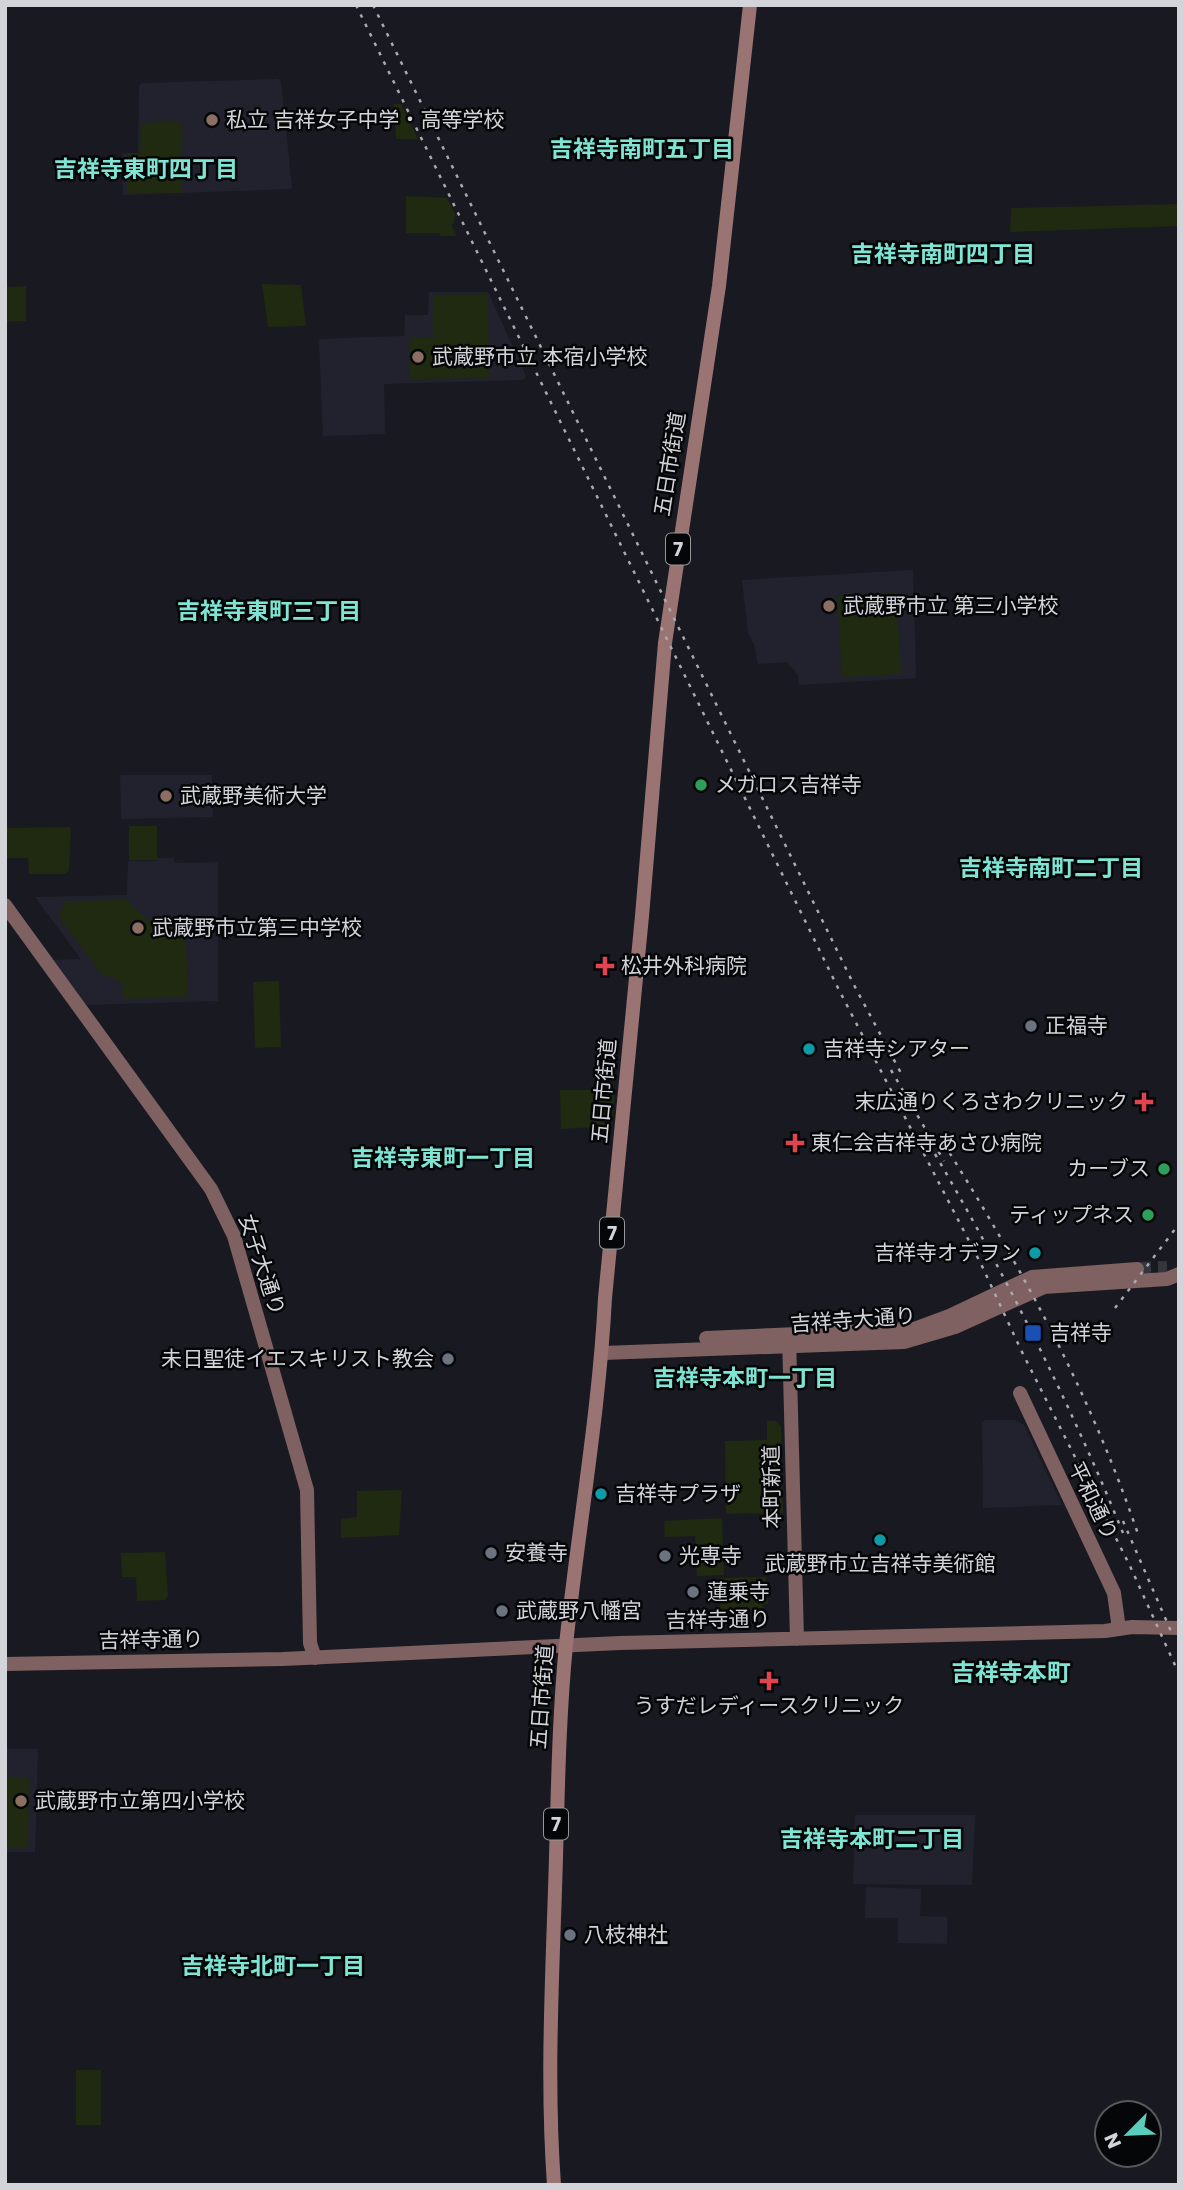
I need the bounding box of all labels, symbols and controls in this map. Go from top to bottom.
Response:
place label: 私立 吉祥女子中学・高等学校 [226,105,505,134]
marker: 私立 吉祥女子中学・高等学校 [204,112,220,128]
district label: 吉祥寺南町五丁目 [550,133,734,165]
district label: 吉祥寺東町四丁目 [54,153,238,185]
district label: 吉祥寺南町四丁目 [851,238,1035,270]
place label: 武蔵野市立 本宿小学校 [432,342,648,371]
marker: 武蔵野市立 本宿小学校 [410,349,426,365]
street label: 五日市街道 [647,410,692,518]
road number: 7 [666,534,690,564]
place label: 武蔵野市立 第三小学校 [843,591,1059,620]
district label: 吉祥寺東町三丁目 [177,595,361,627]
marker: 武蔵野市立 第三小学校 [821,598,837,614]
place label: メガロス吉祥寺 [715,770,862,799]
marker: メガロス吉祥寺 [693,777,709,793]
place label: 武蔵野美術大学 [180,781,327,810]
marker: 武蔵野美術大学 [158,788,174,804]
district label: 吉祥寺南町二丁目 [959,852,1143,884]
place label: 武蔵野市立第三中学校 [152,913,362,942]
marker: 武蔵野市立第三中学校 [130,920,146,936]
place label: 松井外科病院 [621,951,747,980]
marker: 松井外科病院 [595,956,615,976]
place label: 正福寺 [1045,1011,1108,1040]
marker: 正福寺 [1023,1018,1039,1034]
place label: 吉祥寺シアター [823,1034,970,1063]
street label: 五日市街道 [584,1037,623,1145]
marker: 吉祥寺シアター [801,1041,817,1057]
place label: 末広通りくろさわクリニック [855,1087,1128,1116]
marker: 末広通りくろさわクリニック [1134,1092,1154,1112]
place label: 東仁会吉祥寺あさひ病院 [811,1128,1042,1157]
marker: 東仁会吉祥寺あさひ病院 [785,1133,805,1153]
district label: 吉祥寺東町一丁目 [351,1142,535,1174]
place label: カーブス [1067,1154,1150,1183]
marker: カーブス [1156,1161,1172,1177]
place label: ティップネス [1009,1200,1134,1229]
marker: ティップネス [1140,1207,1156,1223]
street label: 女子大通り [232,1210,292,1319]
road number: 7 [600,1218,624,1248]
place label: 吉祥寺オデヲン [874,1238,1021,1267]
marker: 吉祥寺オデヲン [1027,1245,1043,1261]
street label: 吉祥寺大通り [789,1301,917,1338]
place label: 吉祥寺 [1049,1318,1112,1347]
marker: 吉祥寺 [1023,1323,1043,1343]
place label: 未日聖徒イエスキリスト教会 [161,1344,434,1373]
marker: 未日聖徒イエスキリスト教会 [440,1351,456,1367]
district label: 吉祥寺本町一丁目 [653,1362,837,1394]
street label: 本町新道 [756,1445,787,1529]
street label: 平和通り [1062,1457,1125,1545]
place label: 吉祥寺プラザ [615,1479,741,1508]
marker: 吉祥寺プラザ [593,1486,609,1502]
marker: 武蔵野市立吉祥寺美術館 [872,1532,888,1548]
place label: 安養寺 [505,1538,568,1567]
place label: 光専寺 [679,1541,742,1570]
marker: 安養寺 [483,1545,499,1561]
marker: 光専寺 [657,1548,673,1564]
place label: 武蔵野市立吉祥寺美術館 [765,1549,996,1578]
place label: 蓮乗寺 [707,1577,770,1606]
marker: 蓮乗寺 [685,1584,701,1600]
place label: 武蔵野八幡宮 [516,1596,642,1625]
marker: 武蔵野八幡宮 [494,1603,510,1619]
street label: 吉祥寺通り [665,1604,771,1635]
street label: 吉祥寺通り [98,1624,204,1655]
street label: 五日市街道 [523,1644,560,1750]
district label: 吉祥寺本町 [951,1656,1071,1689]
marker: うすだレディースクリニック [759,1671,779,1691]
place label: うすだレディースクリニック [634,1691,904,1720]
place label: 武蔵野市立第四小学校 [35,1786,245,1815]
marker: 武蔵野市立第四小学校 [13,1793,29,1809]
road number: 7 [544,1808,568,1840]
district label: 吉祥寺本町二丁目 [780,1823,964,1855]
place label: 八枝神社 [584,1920,668,1949]
marker: 八枝神社 [562,1927,578,1943]
district label: 吉祥寺北町一丁目 [181,1950,365,1982]
north arrow [1093,2099,1163,2169]
text: N [1098,2129,1128,2153]

